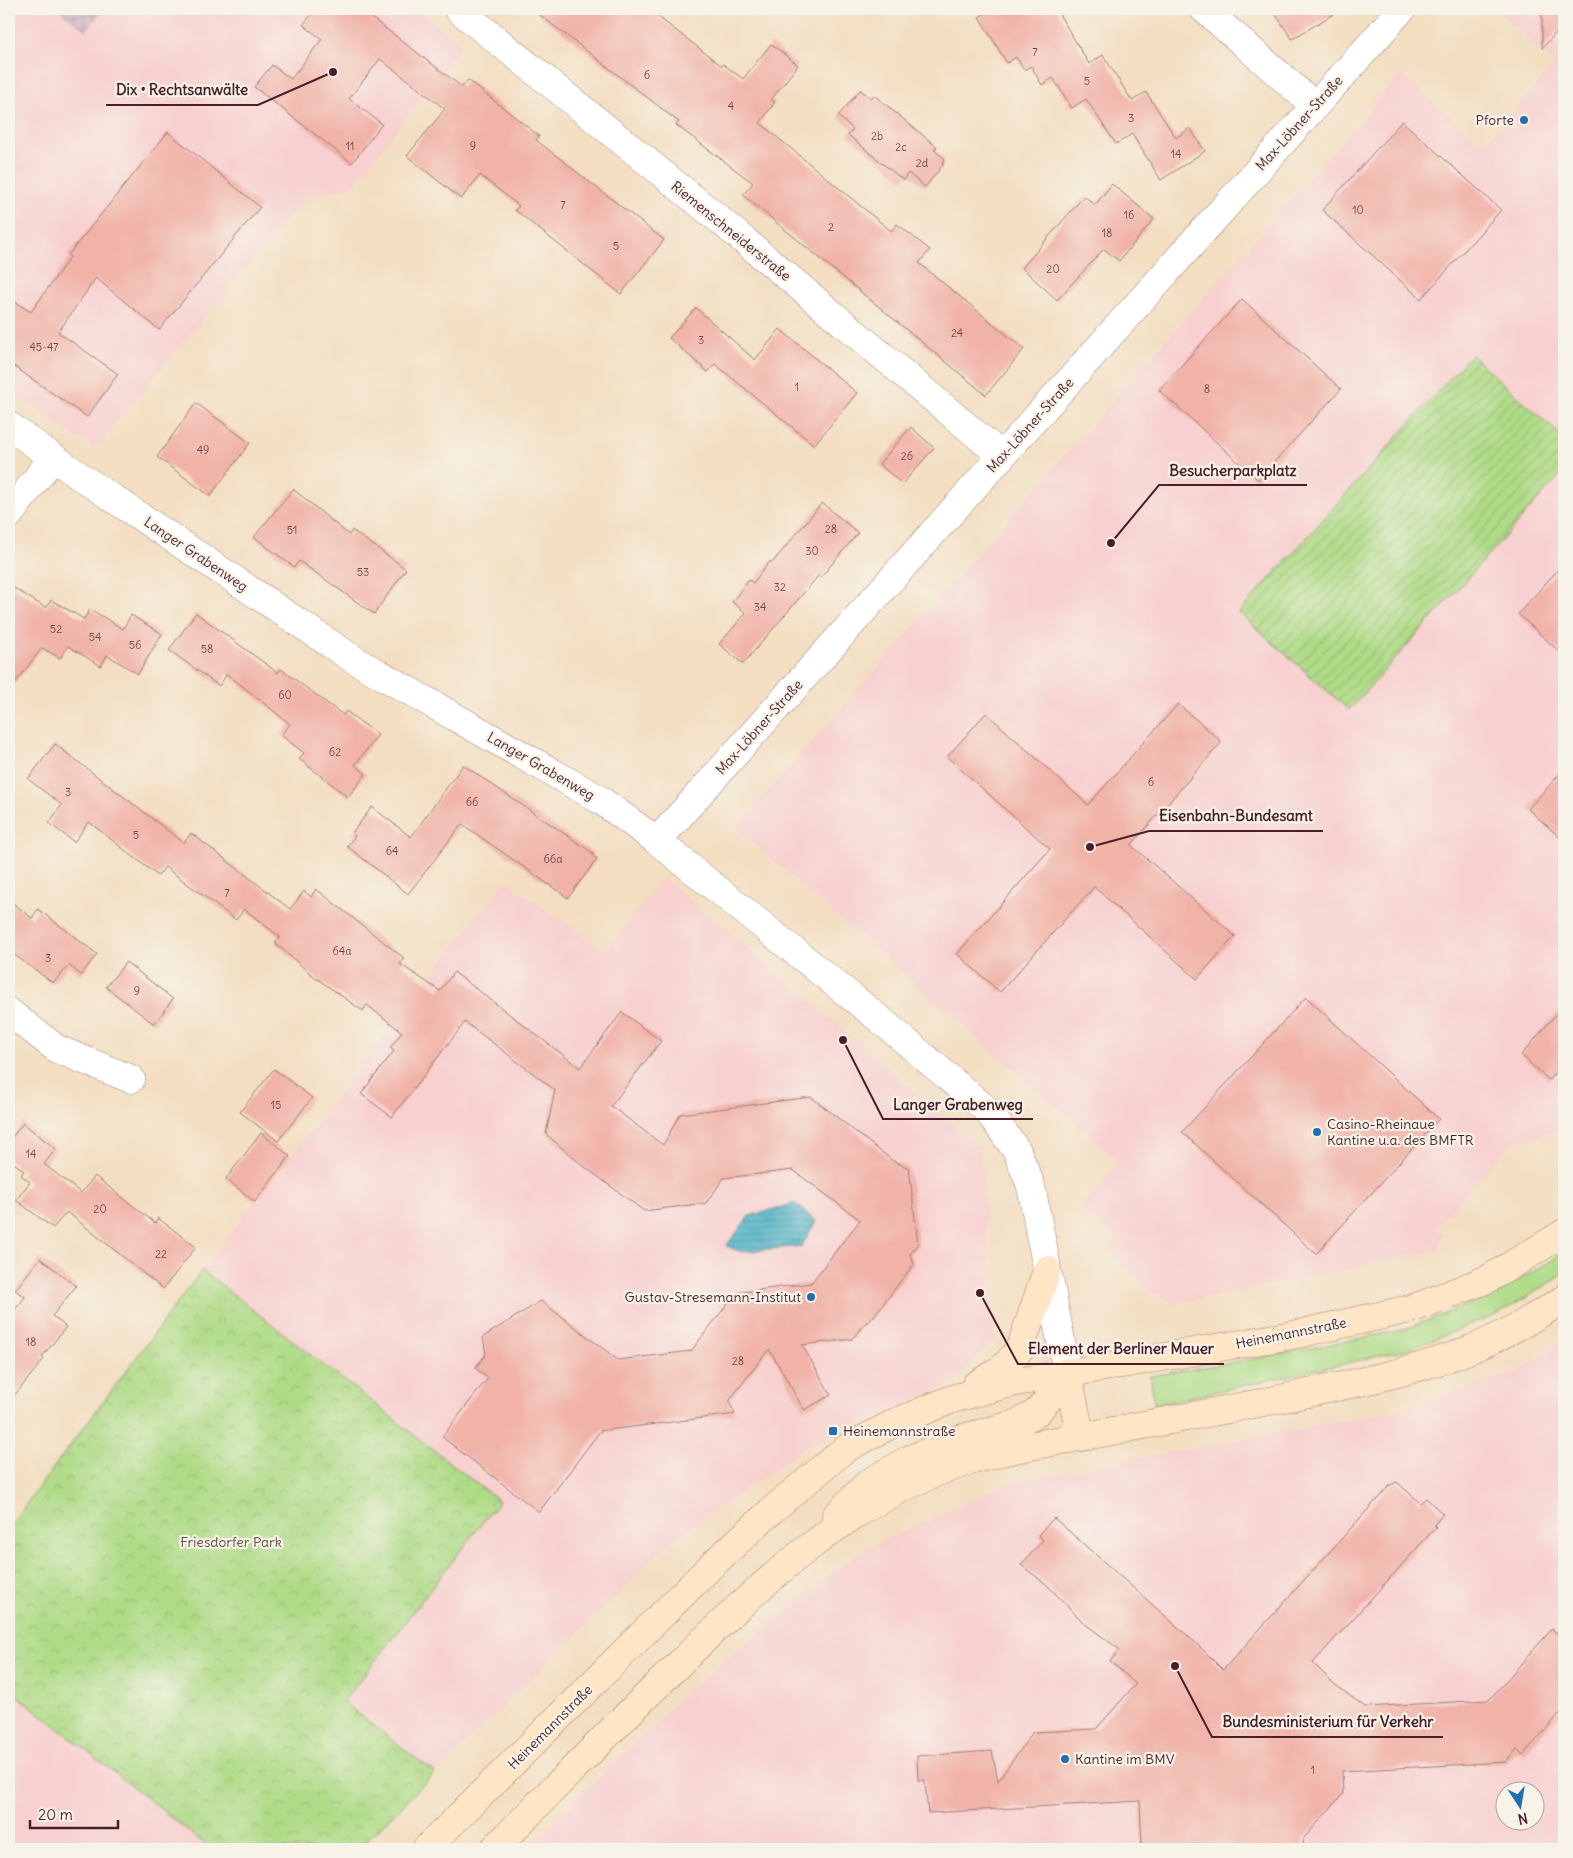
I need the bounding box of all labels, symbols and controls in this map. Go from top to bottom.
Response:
house number: 7 [1032,45,1038,59]
house number: 6 [644,68,650,82]
street label: Max-Löbner-Straße [1252,72,1346,174]
house number: 5 [1084,74,1090,88]
callout: Dix • Rechtsanwälte [106,75,258,105]
text: Dix • Rechtsanwälte [116,80,248,99]
house number: 4 [728,99,734,113]
house number: 3 [1128,111,1134,125]
place label: Pforte [1475,111,1514,129]
marker: Pforte [1518,114,1530,126]
house number: 2b [871,129,883,143]
house number: 11 [346,139,354,153]
house number: 9 [470,139,476,153]
house number: 2c [895,140,907,154]
house number: 14 [1171,147,1181,161]
house number: 2d [916,156,929,170]
street label: Riemenschneiderstraße [667,177,795,285]
house number: 7 [560,198,566,212]
house number: 10 [1352,203,1364,217]
house number: 16 [1124,208,1134,222]
house number: 2 [828,220,834,234]
house number: 18 [1102,226,1112,240]
house number: 5 [613,239,619,253]
house number: 20 [1046,262,1060,276]
house number: 24 [951,326,963,340]
house number: 3 [698,333,704,347]
house number: 45-47 [29,340,59,354]
street label: Max-Löbner-Straße [983,374,1077,476]
house number: 1 [795,380,799,394]
house number: 8 [1204,382,1210,396]
house number: 49 [197,443,209,457]
house number: 26 [901,449,913,463]
callout: Besucherparkplatz [1159,455,1307,485]
text: Besucherparkplatz [1169,461,1297,481]
street label: Langer Grabenweg [141,513,251,595]
house number: 28 [825,522,837,536]
house number: 51 [287,523,297,537]
house number: 30 [805,544,819,558]
house number: 53 [357,565,369,579]
house number: 32 [774,580,786,594]
house number: 34 [754,600,766,614]
house number: 52 [50,622,62,636]
house number: 54 [89,630,101,644]
house number: 56 [129,638,141,652]
house number: 58 [201,642,213,656]
street label: Max-Löbner-Straße [712,676,806,778]
house number: 60 [278,688,292,702]
street label: Langer Grabenweg [484,728,598,804]
house number: 62 [329,745,341,759]
house number: 6 [1148,775,1154,789]
house number: 3 [65,785,71,799]
house number: 66 [466,795,478,809]
callout: Eisenbahn-Bundesamt [1149,801,1323,831]
text: Eisenbahn-Bundesamt [1159,806,1314,825]
house number: 5 [133,828,139,842]
house number: 64 [386,844,398,858]
house number: 66a [544,852,562,866]
house number: 7 [224,886,230,900]
house number: 64a [333,944,352,958]
house number: 3 [45,951,51,965]
house number: 9 [134,984,140,998]
callout: Langer Grabenweg [883,1089,1033,1119]
text: Langer Grabenweg [893,1095,1023,1115]
house number: 15 [271,1098,281,1112]
place label: Casino-Rheinaue Kantine u.a. des BMFTR [1327,1115,1474,1149]
marker: Casino-Rheinaue Kantine u.a. des BMFTR [1311,1126,1323,1138]
house number: 14 [26,1147,36,1161]
house number: 20 [93,1202,107,1216]
house number: 22 [155,1247,167,1261]
place label: Gustav-Stresemann-Institut [625,1288,801,1306]
marker: Gustav-Stresemann-Institut [805,1291,817,1303]
street label: Heinemannstraße [1234,1313,1348,1353]
callout: Element der Berliner Mauer [1018,1334,1224,1364]
house number: 18 [26,1335,36,1349]
text: Element der Berliner Mauer [1028,1339,1215,1358]
house number: 28 [732,1354,744,1368]
place label: Heinemannstraße [843,1422,956,1440]
marker: Heinemannstraße [827,1425,839,1437]
park label: Friesdorfer Park [180,1533,282,1551]
street label: Heinemannstraße [504,1681,596,1773]
callout: Bundesministerium für Verkehr [1212,1707,1443,1737]
text: Bundesministerium für Verkehr [1223,1712,1434,1731]
place label: Kantine im BMV [1075,1750,1175,1768]
marker: Kantine im BMV [1059,1753,1071,1765]
house number: 1 [1311,1763,1315,1777]
north arrow [1496,1780,1546,1830]
scale bar [30,1798,118,1830]
text: 20 m [38,1805,73,1824]
text: N [1516,1809,1529,1829]

